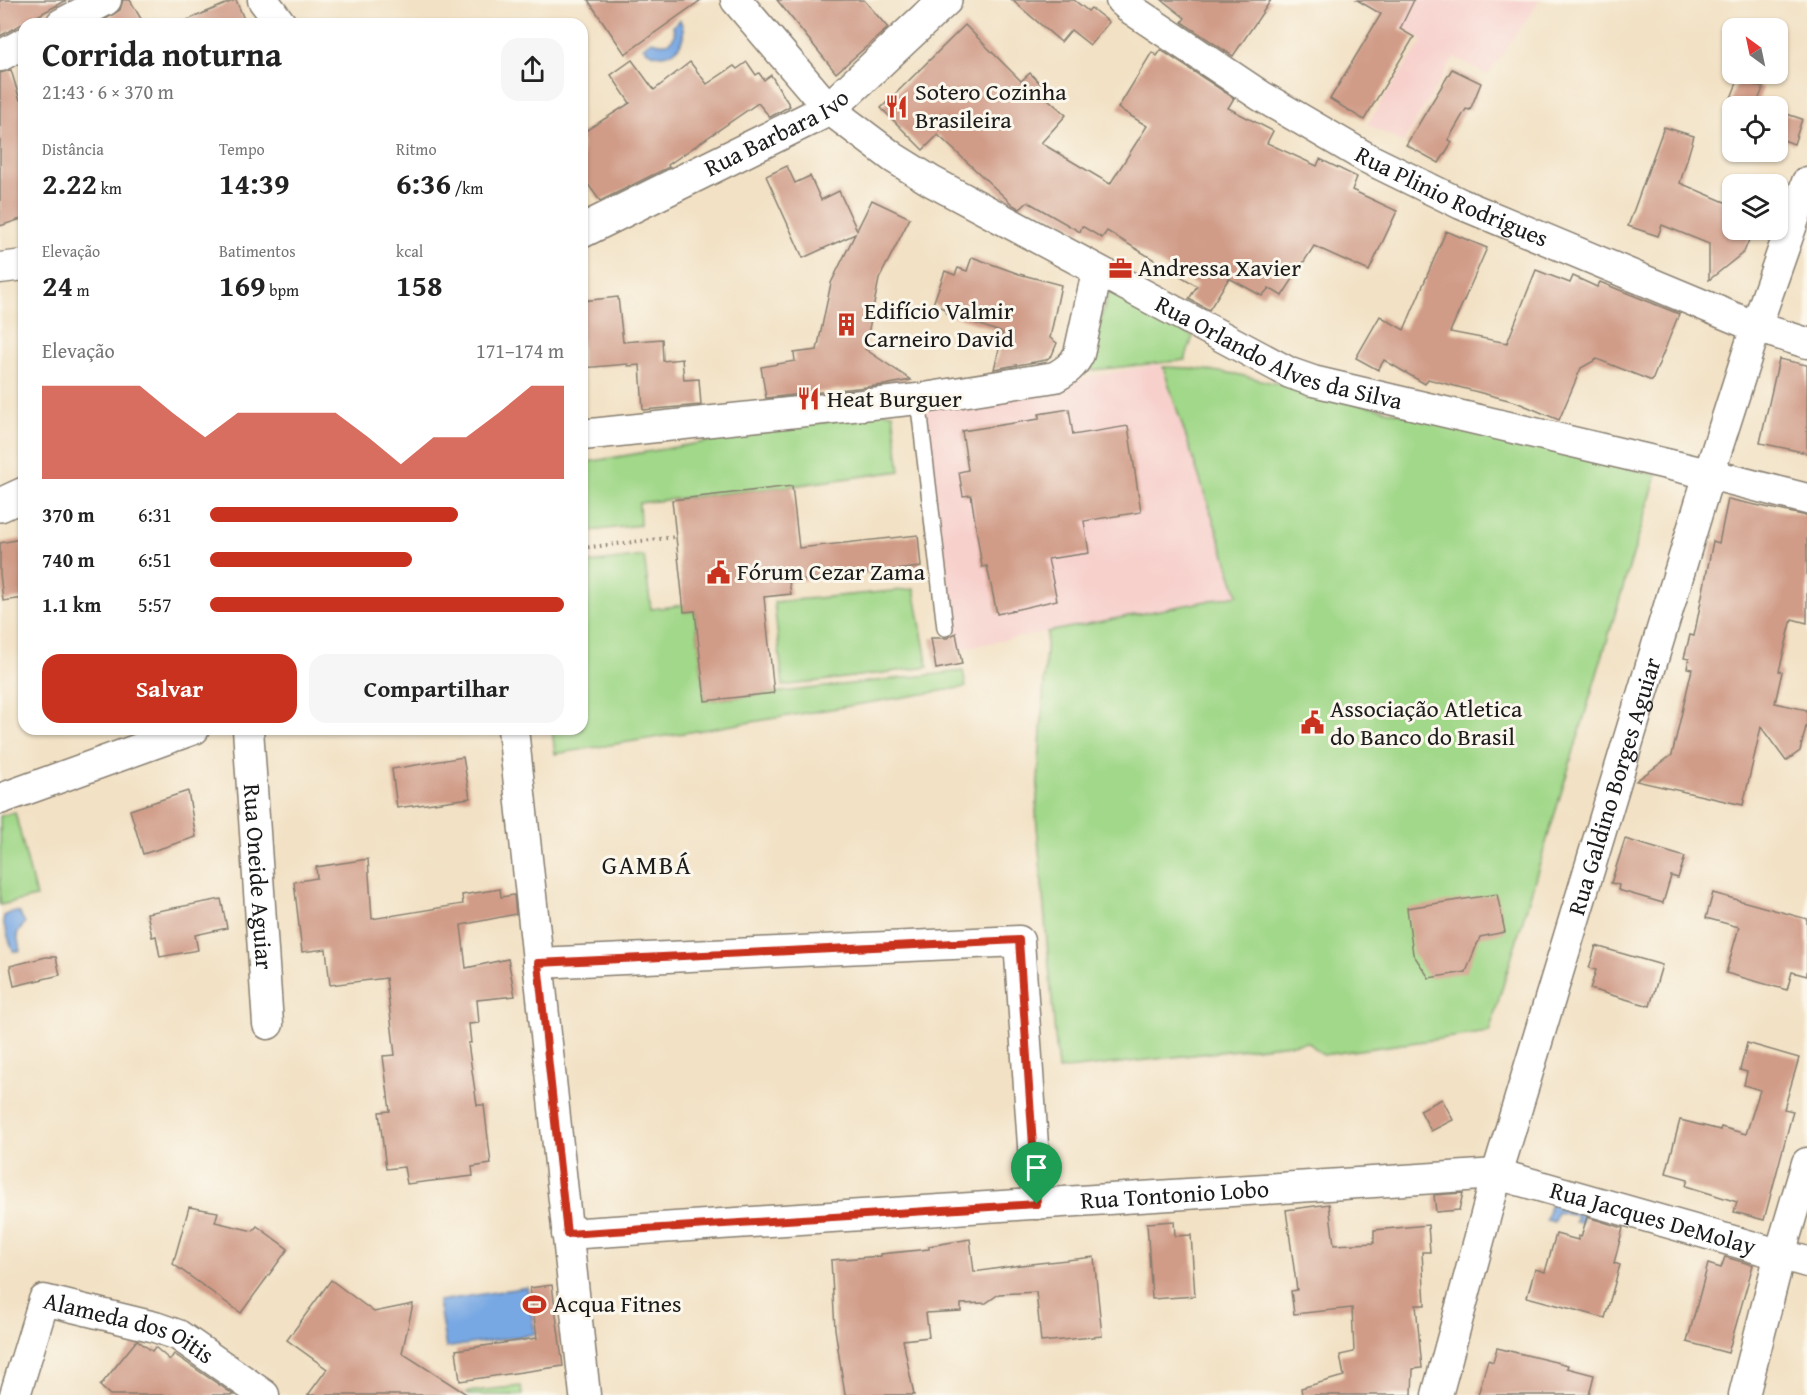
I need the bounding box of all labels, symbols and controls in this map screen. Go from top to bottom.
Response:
north arrow [1722,18,1788,84]
map controls [1722,18,1788,240]
text: Corrida noturna [42,30,282,78]
button: share [501,38,564,101]
place label: Sotero Cozinha Brasileira [915,74,1067,137]
text: 21:43 · 6 × 370 m [42,77,174,106]
street label: Rua Barbara Ivo [698,81,857,185]
restaurant icon: Sotero Cozinha Brasileira [884,93,910,119]
button: locate [1722,96,1788,162]
text: Distância [42,137,104,161]
text: Tempo [219,137,265,161]
text: Ritmo [396,137,437,161]
street label: Rua Plinio Rodrigues [1349,137,1554,256]
text: 2.22 [42,161,97,205]
text: 14:39 [219,161,290,205]
text: 6:36 [396,161,451,205]
button: layers [1722,174,1788,240]
text: km [97,176,122,200]
text: /km [451,176,483,200]
text: Elevação [42,239,100,263]
text: Batimentos [219,239,296,263]
text: kcal [396,239,423,263]
place label: Andressa Xavier [1138,250,1301,285]
office icon: Andressa Xavier [1107,255,1133,281]
text: 24 [42,263,73,307]
text: 169 [219,263,266,307]
text: 158 [396,263,443,307]
text: m [73,278,90,302]
text: bpm [266,278,299,302]
street label: Rua Orlando Alves da Silva [1149,286,1407,419]
place label: Edifício Valmir Carneiro David [864,293,1014,356]
building icon: Edifício Valmir Carneiro David [833,312,859,338]
text: Elevação [42,336,115,365]
text: 171–174 m [476,336,564,365]
place label: Heat Burguer [827,381,962,416]
restaurant icon: Heat Burguer [796,386,822,412]
text: 370 m [42,500,95,529]
text: 6:31 [138,500,172,529]
text: 740 m [42,545,95,574]
text: 6:51 [138,545,172,574]
place label: Fórum Cezar Zama [737,554,926,589]
public building icon: Fórum Cezar Zama [706,559,732,585]
text: 1.1 km [42,590,101,619]
text: 5:57 [138,590,172,619]
street label: Rua Galdino Borges Aguiar [1558,653,1669,919]
button: Salvar [42,654,297,723]
button: Compartilhar [309,654,564,723]
place label: Associação Atletica do Banco do Brasil [1330,691,1523,754]
public building icon: Associação Atletica do Banco do Brasil [1299,710,1325,736]
street label: Rua Oneide Aguiar [235,782,282,971]
district label: GAMBÁ [602,845,692,884]
pin [1011,1142,1062,1204]
icon: arrive [1020,1151,1053,1184]
street label: Rua Tontonio Lobo [1079,1171,1270,1218]
street label: Rua Jacques DeMolay [1546,1172,1760,1264]
street label: Alameda dos Oitis [40,1283,222,1372]
place label: Acqua Fitnes [553,1286,682,1321]
sports icon: Acqua Fitnes [522,1291,548,1317]

